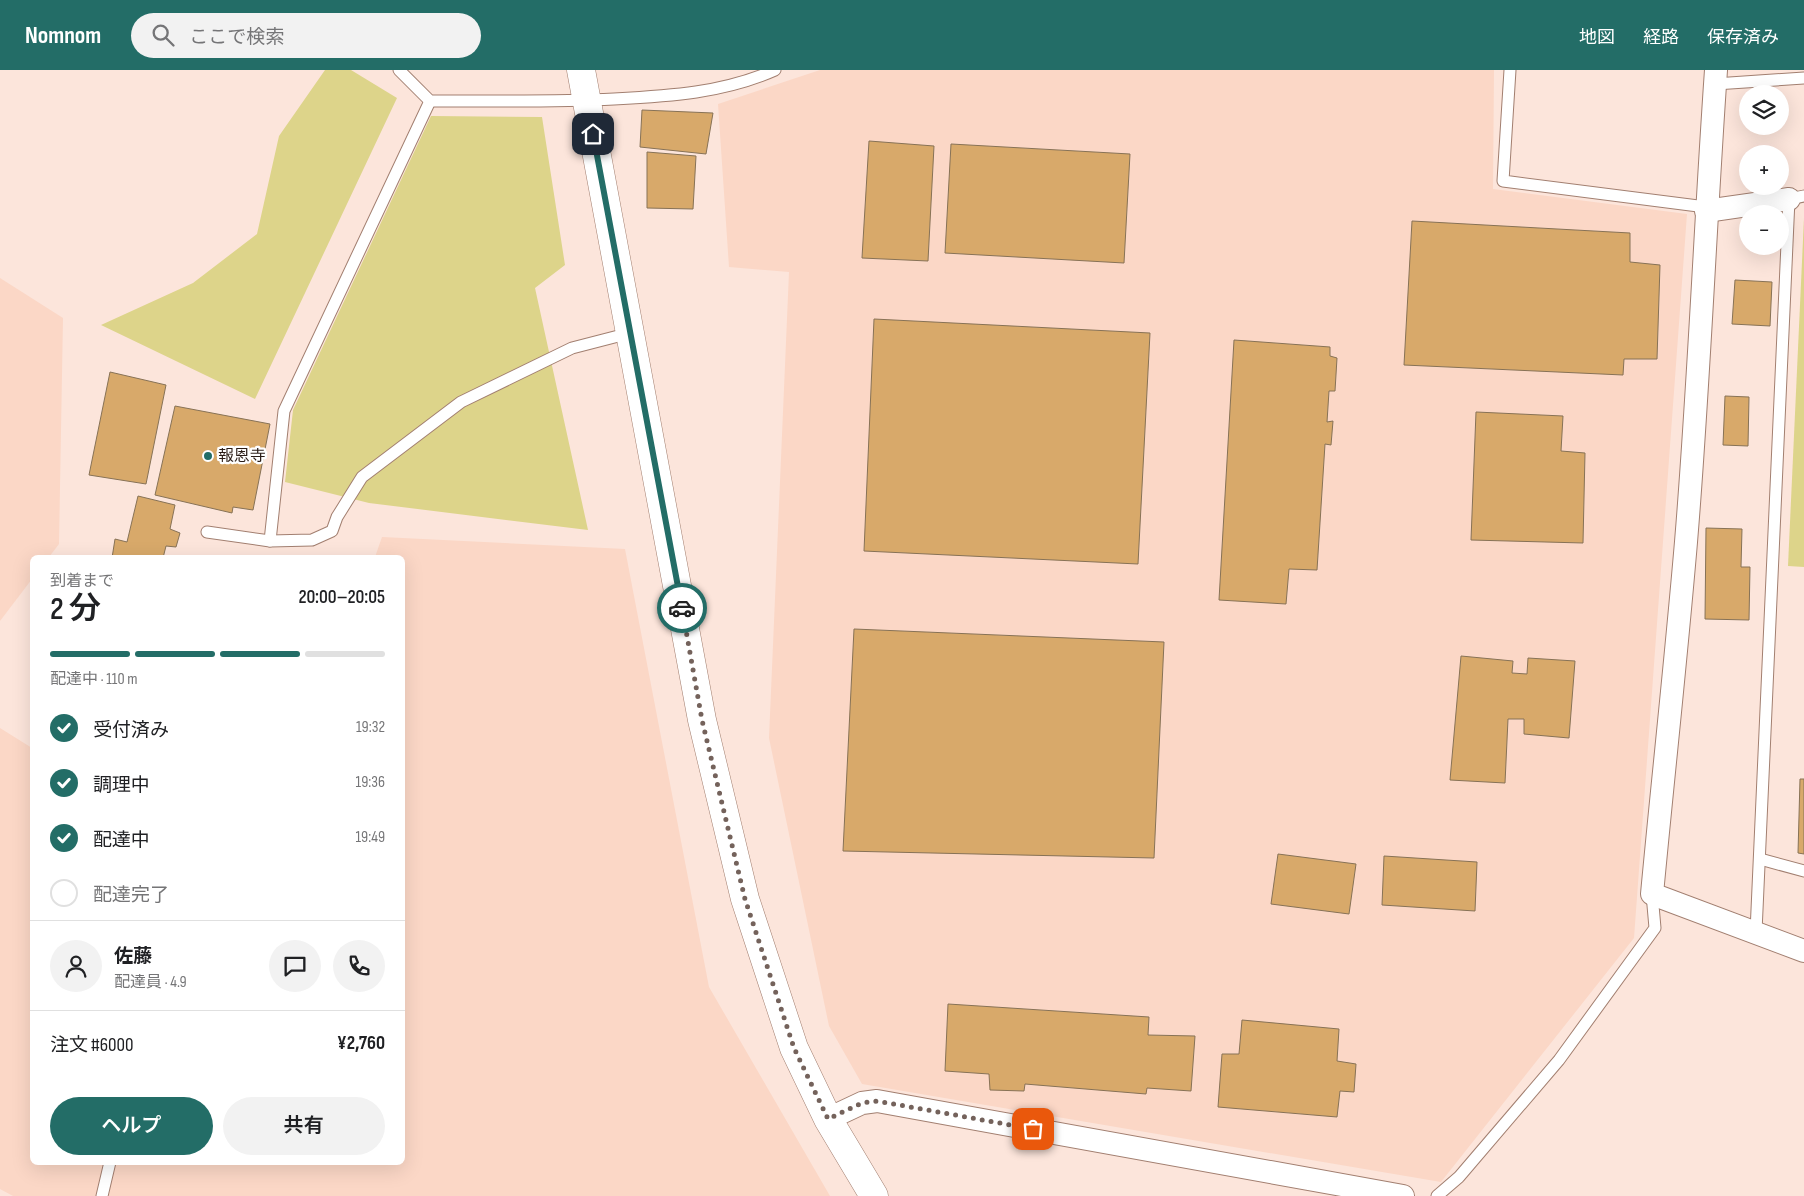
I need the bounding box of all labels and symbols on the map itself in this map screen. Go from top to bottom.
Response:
pin [572,113,614,155]
place label: 報恩寺 [218,447,266,466]
marker: 報恩寺 [202,450,214,462]
courier [657,583,707,633]
pin [1012,1108,1054,1150]

